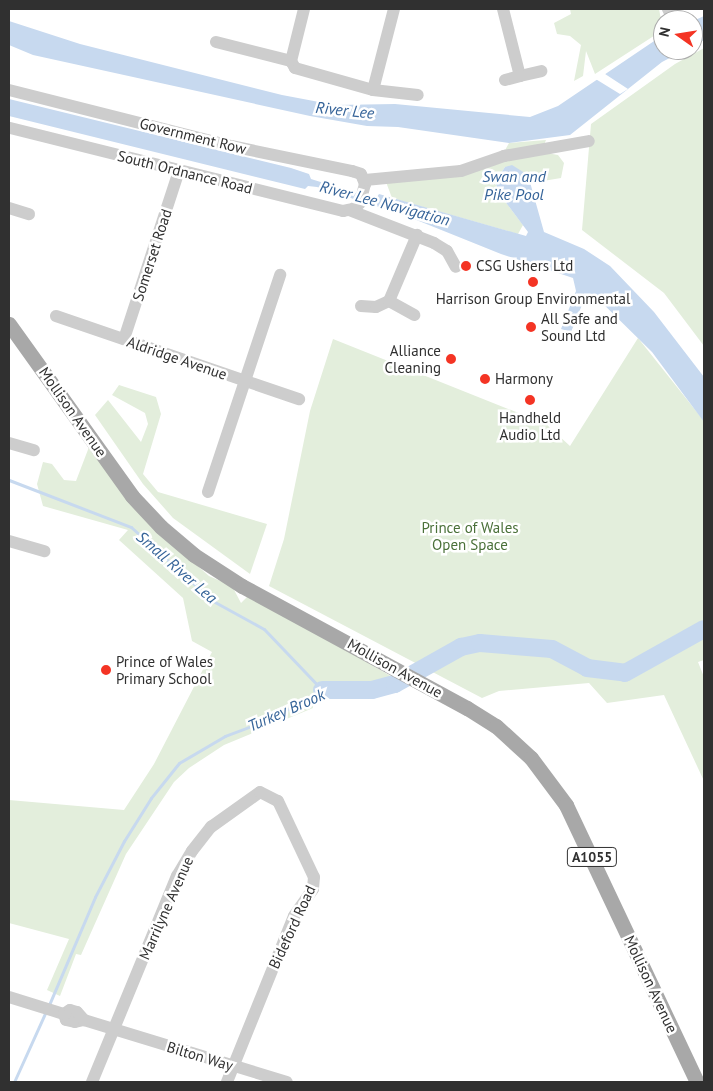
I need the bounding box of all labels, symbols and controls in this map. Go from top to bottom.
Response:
north arrow [653,10,703,60]
text: N [655,25,674,38]
water label: River Lee [315,97,375,123]
street label: Government Row [138,114,248,158]
street label: South Ordnance Road [116,147,254,197]
water label: Swan and Pike Pool [482,166,546,204]
water label: River Lee Navigation [318,176,452,230]
street label: Somerset Road [129,207,175,303]
place label: CSG Ushers Ltd [476,257,573,275]
marker: CSG Ushers Ltd [460,260,472,272]
marker: Harrison Group Environmental [527,276,539,288]
place label: Harrison Group Environmental [436,290,630,308]
place label: All Safe and Sound Ltd [541,309,618,344]
marker: All Safe and Sound Ltd [525,321,537,333]
street label: Aldridge Avenue [124,332,230,384]
place label: Alliance Cleaning [385,341,441,376]
marker: Alliance Cleaning [445,353,457,365]
street label: Mollison Avenue [35,363,111,461]
place label: Harmony [495,370,553,388]
marker: Harmony [479,373,491,385]
marker: Handheld Audio Ltd [524,394,536,406]
place label: Handheld Audio Ltd [499,408,561,443]
park label: Prince of Wales Open Space [421,518,519,553]
water label: Small River Lea [133,527,221,607]
street label: Mollison Avenue [344,634,446,702]
place label: Prince of Wales Primary School [116,652,213,687]
marker: Prince of Wales Primary School [100,664,112,676]
water label: Turkey Brook [244,684,328,736]
road number: A1055 [566,846,618,869]
street label: Marrilyne Avenue [135,853,197,963]
street label: Bideford Road [265,882,319,972]
street label: Mollison Avenue [620,932,682,1036]
street label: Bilton Way [165,1037,235,1075]

